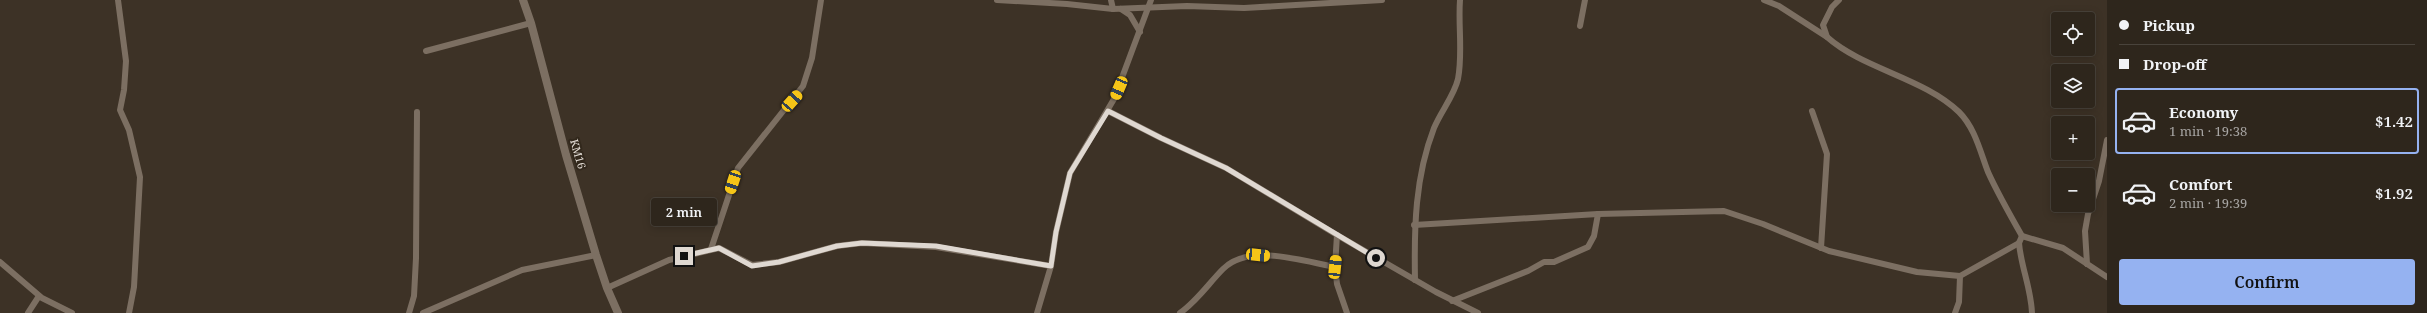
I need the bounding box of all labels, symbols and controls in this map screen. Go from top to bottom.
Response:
map controls [2051,12,2095,212]
button: locate [2051,12,2095,56]
text: Pickup [2143,15,2195,35]
text: Drop-off [2143,54,2207,74]
button: layers [2051,64,2095,108]
car [1109,75,1129,101]
car [780,88,804,114]
text: Economy [2169,102,2238,122]
icon: car [2121,103,2157,139]
text: $1.42 [2375,111,2413,131]
button: + [2051,116,2095,160]
text: 1 min · 19:38 [2169,122,2247,140]
street label: KM16 [567,137,590,171]
button: − [2051,168,2095,212]
car [724,169,742,195]
text: Comfort [2169,174,2232,194]
icon: car [2121,175,2157,211]
text: $1.92 [2375,183,2413,203]
text: 2 min · 19:39 [2169,194,2247,212]
callout: 2 min [651,198,717,226]
text: 2 min [666,203,702,221]
route end [675,247,693,265]
car [1245,248,1271,262]
route start [1367,249,1385,267]
car [1328,254,1342,280]
button: Confirm [2119,259,2415,305]

